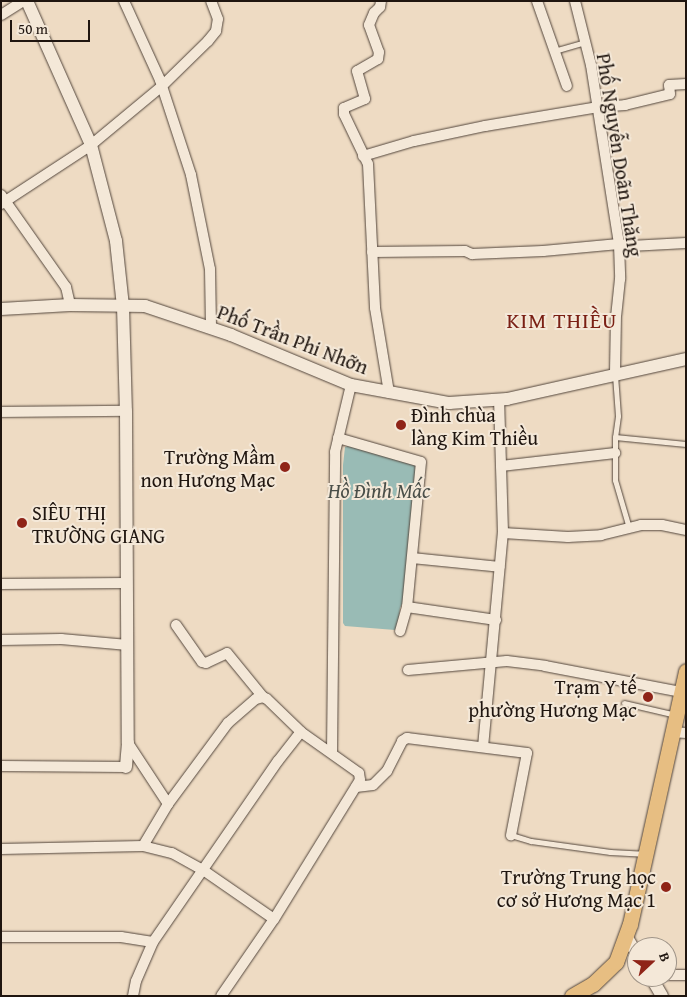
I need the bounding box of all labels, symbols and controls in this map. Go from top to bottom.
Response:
scale bar [12,10,92,42]
text: 50 m [18,18,48,39]
street label: Phố Nguyễn Doãn Thăng [592,51,648,259]
street label: Phố Trần Phi Nhỡn [214,299,372,379]
district label: KIM THIỀU [505,308,619,334]
place label: Đình chùa làng Kim Thiều [411,402,538,449]
marker: Đình chùa làng Kim Thiều [395,419,407,431]
place label: Trường Mầm non Hương Mạc [141,444,275,491]
marker: Trường Mầm non Hương Mạc [279,461,291,473]
water label: Hồ Đình Mấc [328,478,430,504]
place label: SIÊU THỊ TRƯỜNG GIANG [32,500,165,547]
marker: SIÊU THỊ TRƯỜNG GIANG [16,517,28,529]
place label: Trạm Y tế phường Hương Mạc [468,674,637,721]
marker: Trạm Y tế phường Hương Mạc [641,690,655,704]
place label: Trường Trung học cơ sở Hương Mạc 1 [497,864,656,911]
marker: Trường Trung học cơ sở Hương Mạc 1 [660,881,672,893]
north arrow [627,937,677,987]
text: B [654,949,676,965]

